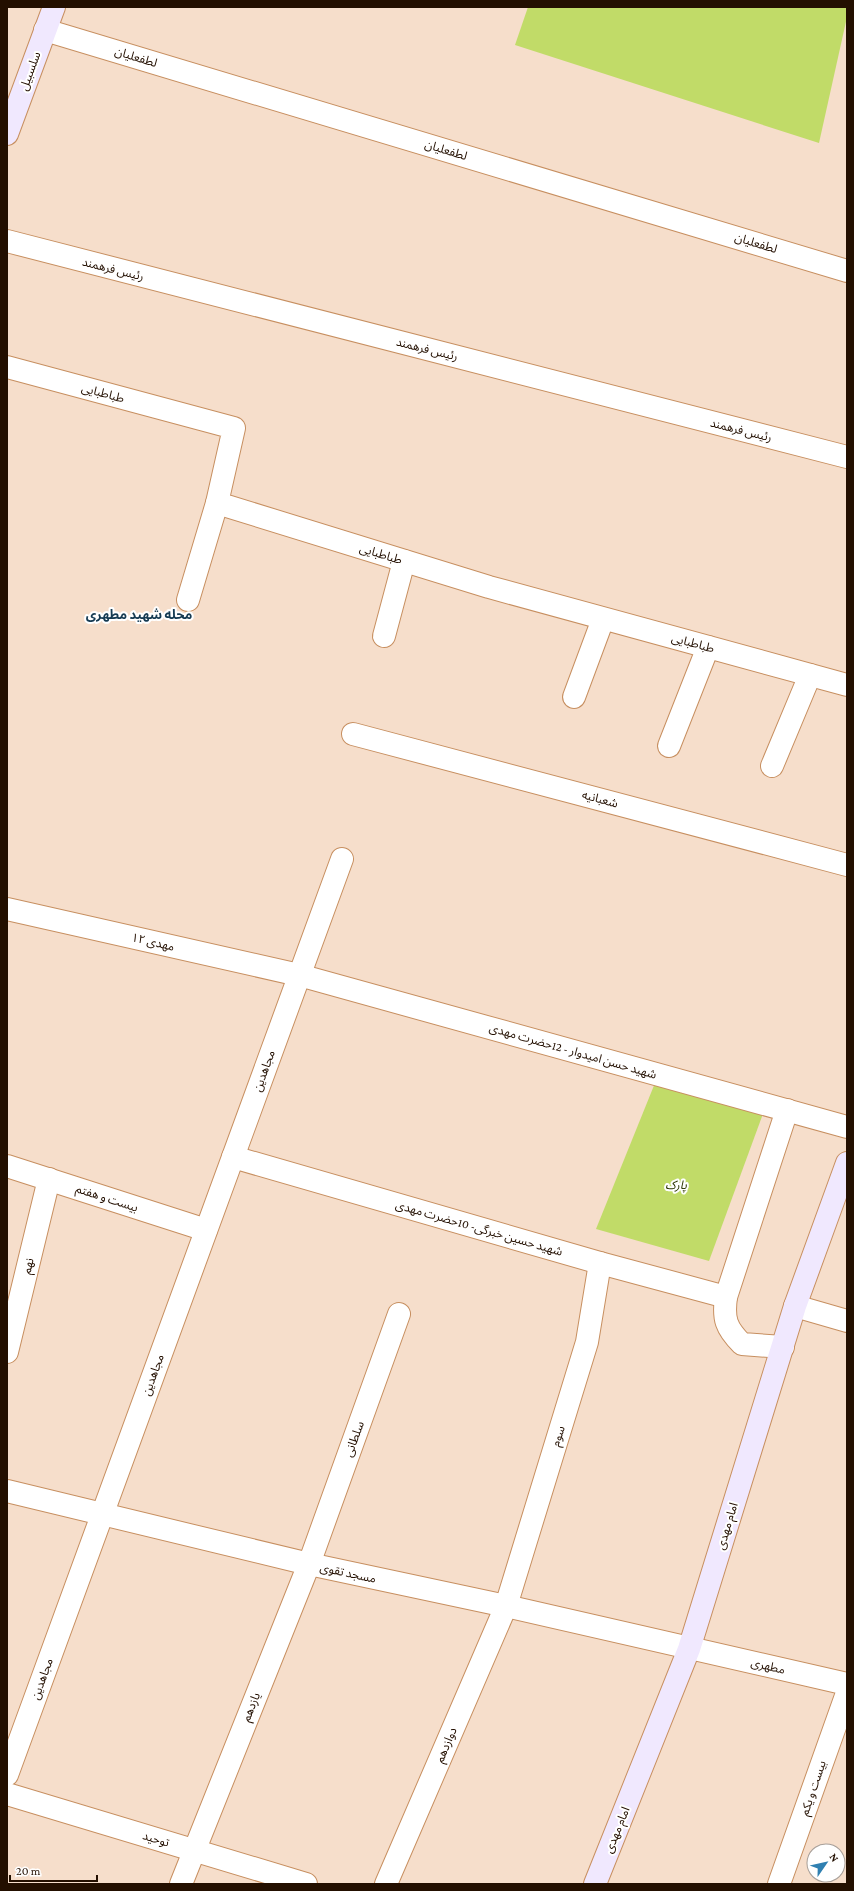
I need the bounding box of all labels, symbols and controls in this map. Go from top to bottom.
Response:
street label: لطفعلیان [113,44,159,70]
street label: سلسبیل [16,50,44,92]
street label: لطفعلیان [423,137,469,163]
street label: لطفعلیان [733,230,779,256]
street label: رئیس فرهمند [81,255,145,283]
street label: رئیس فرهمند [395,335,459,363]
street label: طباطبایی [80,381,126,405]
street label: رئیس فرهمند [709,416,773,444]
street label: طباطبایی [358,541,404,567]
district label: محله شهید مطهری [86,607,192,622]
street label: طباطبایی [670,631,716,655]
street label: شعبانیه [580,787,620,811]
street label: مهدی ۱۲ [130,930,176,954]
street label: شهید حسن امیدوار - 12حضرت مهدی [488,1020,658,1082]
street label: مجاهدین [250,1048,278,1094]
park label: پارک [665,1178,687,1193]
street label: بیست و هفتم [73,1181,140,1217]
street label: شهید حسین خبرگی- 10حضرت مهدی [394,1197,564,1259]
street label: نهم [19,1257,39,1276]
street label: مجاهدین [139,1352,167,1398]
street label: سلطانی [341,1419,367,1459]
street label: سوم [548,1424,570,1449]
street label: امام مهدی [713,1501,743,1552]
street label: مسجد تقوی [319,1560,377,1586]
street label: مطهری [749,1655,787,1677]
street label: مجاهدین [28,1656,56,1702]
street label: یازدهم [239,1690,265,1725]
street label: دوازدهم [432,1725,462,1766]
street label: بیست و یکم [797,1759,831,1818]
street label: امام مهدی [601,1805,634,1856]
street label: توحید [141,1828,171,1850]
north arrow [806,1843,846,1883]
text: N [827,1851,842,1864]
scale bar [10,1857,97,1883]
text: 20 m [16,1864,41,1878]

